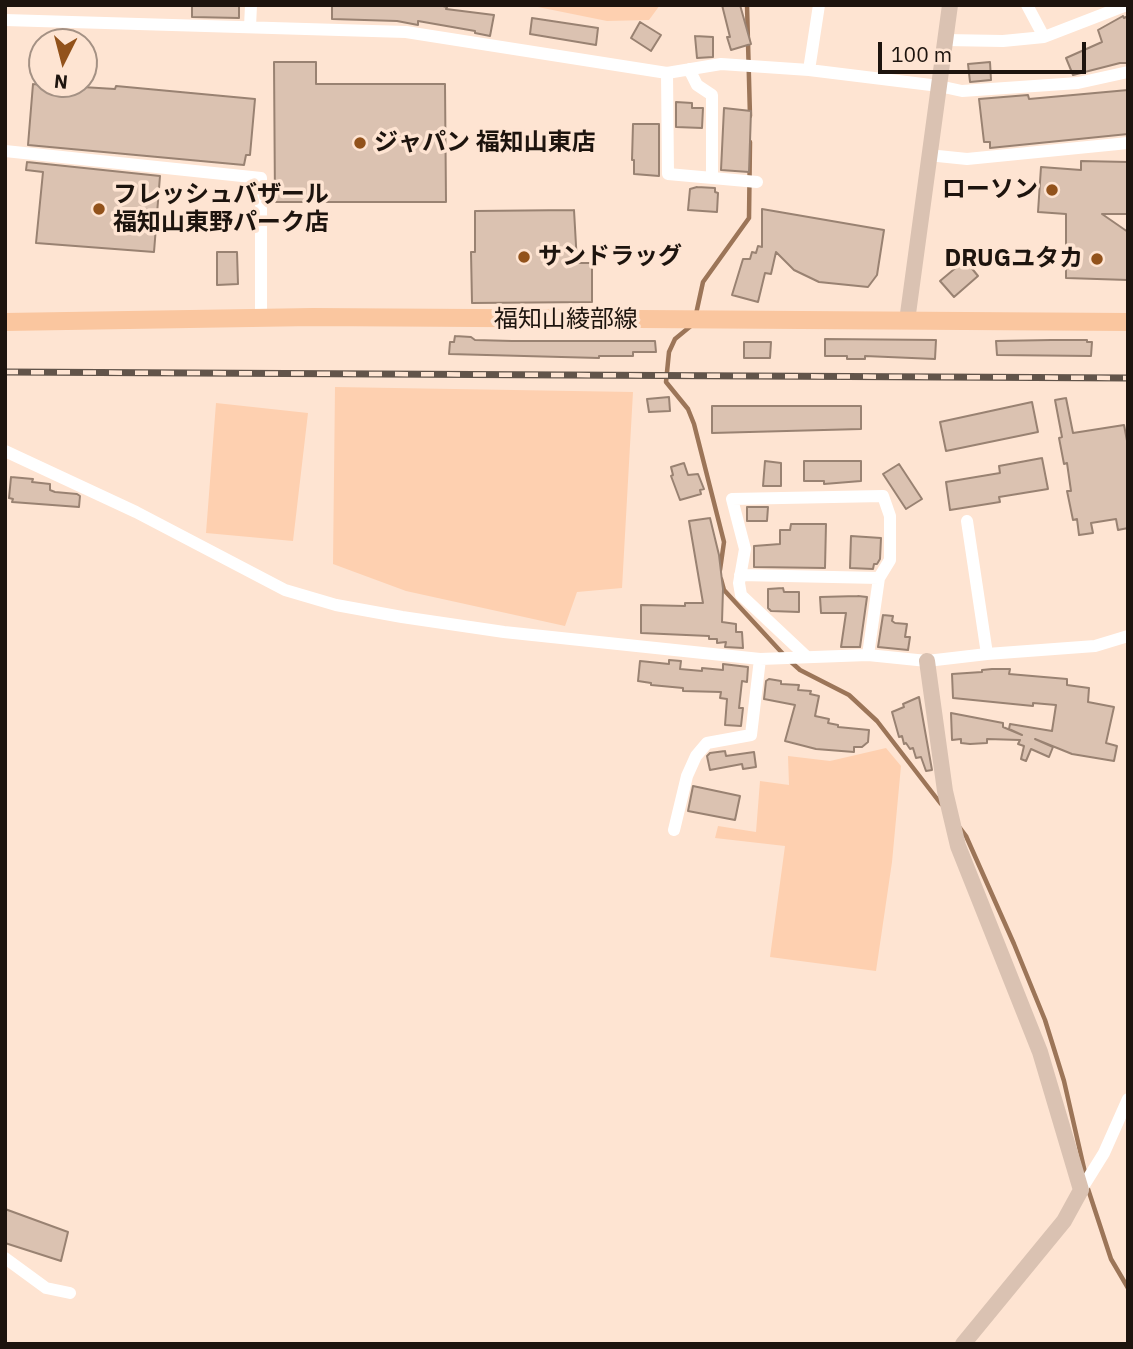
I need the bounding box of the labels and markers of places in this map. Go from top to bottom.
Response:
place label: ジャパン 福知山東店 [374,129,596,157]
marker: ジャパン 福知山東店 [352,135,368,151]
place label: ローソン [942,176,1038,204]
place label: フレッシュバザール 福知山東野パーク店 [113,181,329,237]
marker: ローソン [1044,182,1060,198]
marker: フレッシュバザール 福知山東野パーク店 [91,201,107,217]
place label: サンドラッグ [538,243,682,271]
place label: DRUGユタカ [945,245,1083,273]
marker: サンドラッグ [516,249,532,265]
marker: DRUGユタカ [1089,251,1105,267]

